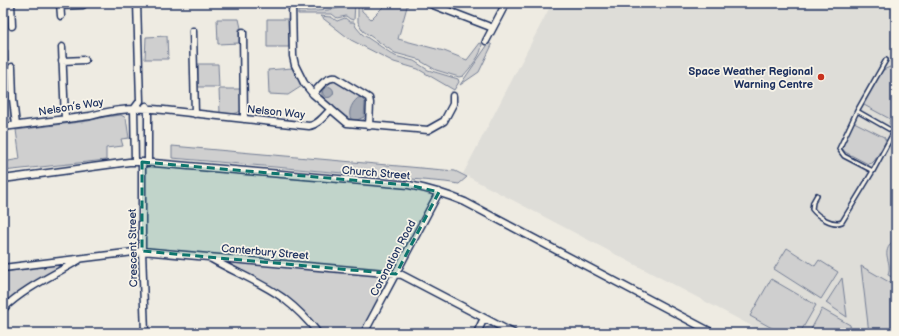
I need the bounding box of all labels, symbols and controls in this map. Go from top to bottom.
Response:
place label: Space Weather Regional Warning Centre [689,65,813,91]
marker: Space Weather Regional Warning Centre [816,72,826,82]
street label: Nelson’s Way [38,95,105,119]
street label: Nelson Way [246,102,306,122]
street label: Church Street [341,164,411,183]
street label: Crescent Street [126,208,140,287]
street label: Coronation Road [367,218,419,298]
street label: Canterbury Street [221,242,310,262]

